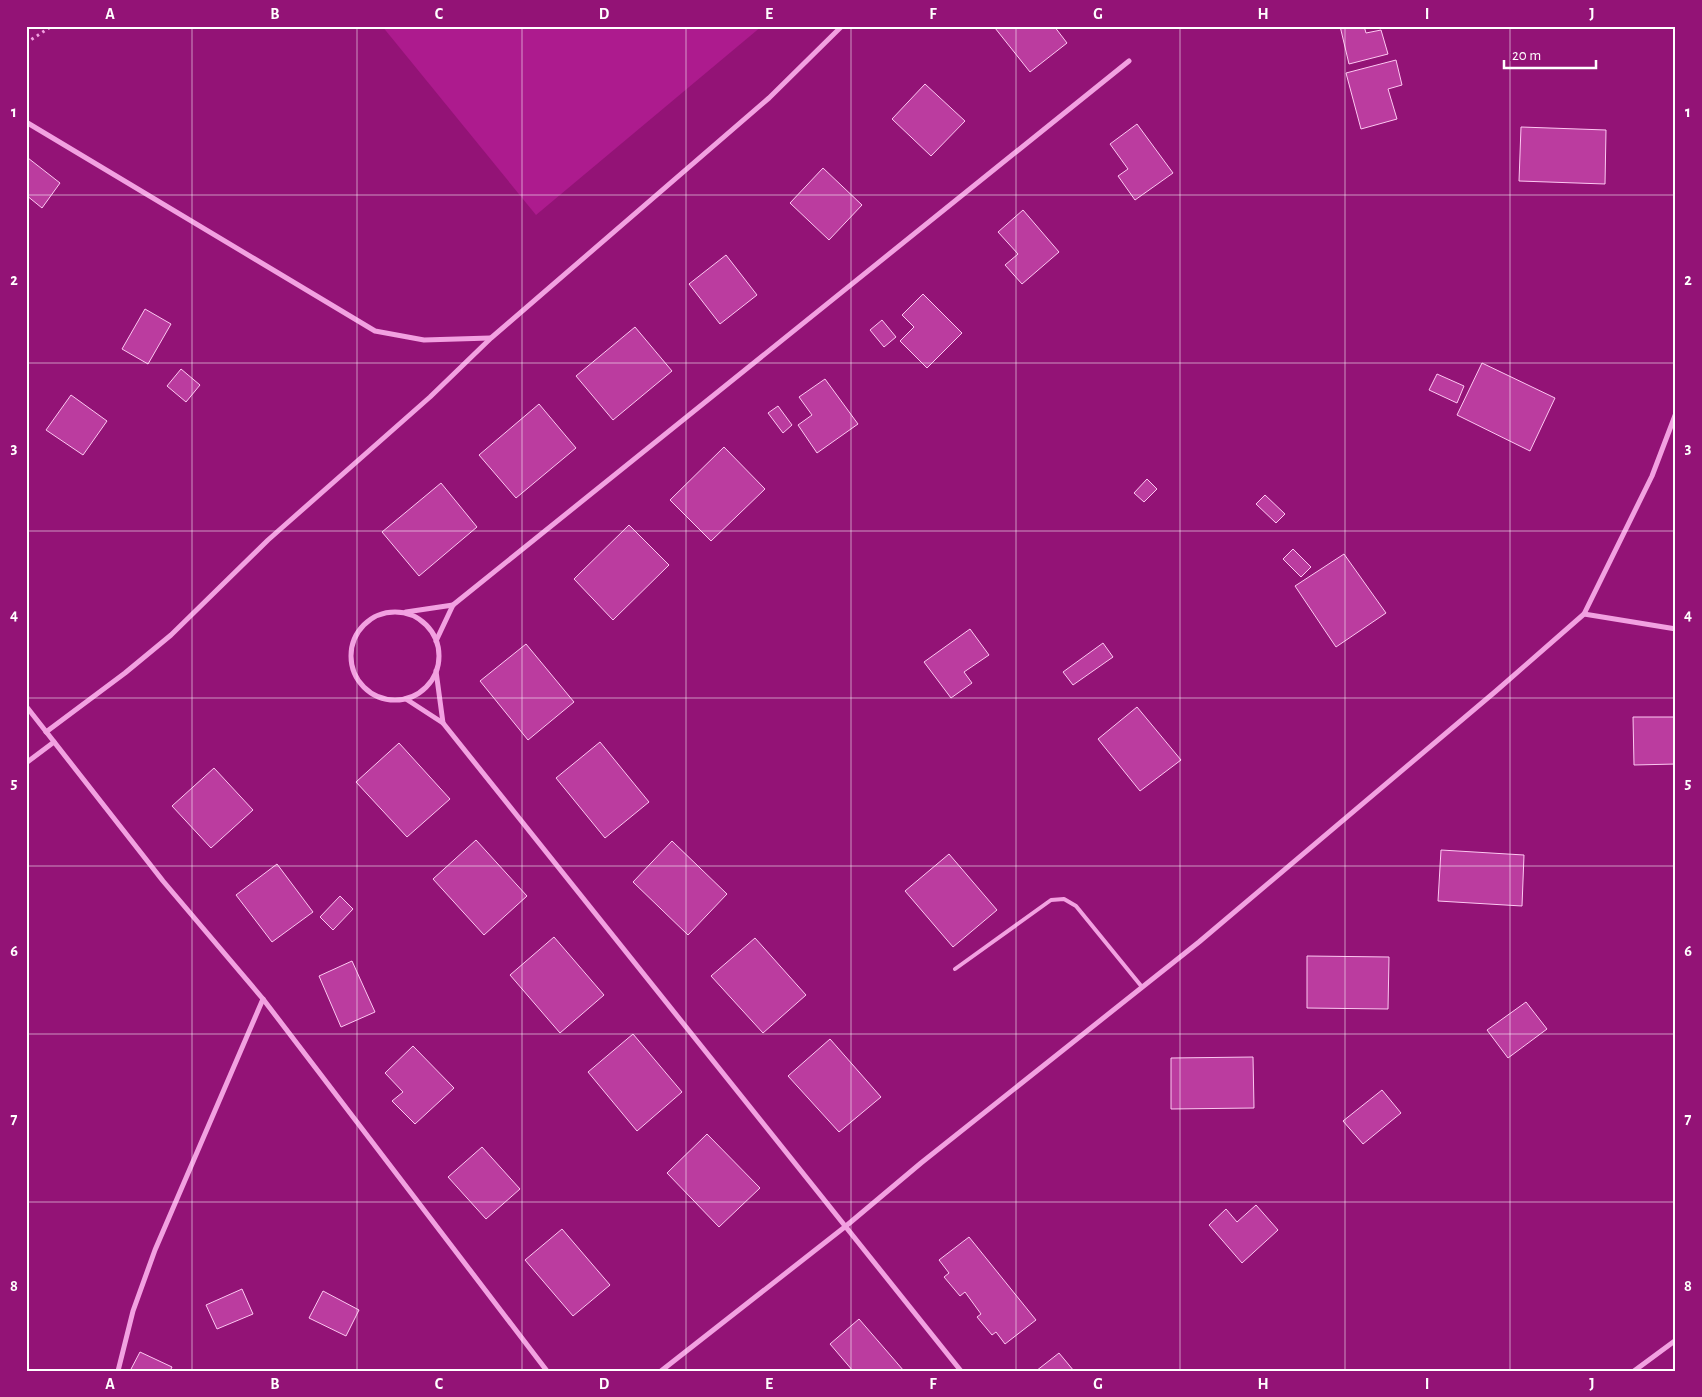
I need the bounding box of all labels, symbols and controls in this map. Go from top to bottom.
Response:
text: A [105,6,115,22]
text: B [270,6,280,22]
text: C [435,6,444,22]
text: D [599,6,610,22]
text: E [765,6,773,22]
text: F [929,6,937,22]
text: G [1093,6,1103,22]
text: H [1257,6,1269,22]
text: I [1425,6,1429,22]
text: J [1589,6,1595,22]
scale bar [1504,38,1597,70]
text: 20 m [1512,48,1541,63]
text: 1 [11,104,17,120]
text: 1 [1685,104,1691,120]
text: 2 [10,272,18,288]
text: 2 [1684,272,1692,288]
text: 3 [11,440,18,456]
text: 3 [1685,440,1692,456]
text: 4 [10,607,18,623]
text: 4 [1684,607,1692,623]
text: 5 [11,775,18,791]
text: 5 [1685,775,1692,791]
text: 6 [10,943,18,959]
text: 6 [1684,943,1692,959]
text: 7 [11,1111,18,1127]
text: 7 [1685,1111,1692,1127]
text: 8 [10,1278,18,1294]
text: 8 [1684,1278,1692,1294]
text: A [105,1376,115,1392]
text: B [270,1376,280,1392]
text: C [435,1376,444,1392]
text: D [599,1376,610,1392]
text: E [765,1376,773,1392]
text: F [929,1376,937,1392]
text: G [1093,1376,1103,1392]
text: H [1257,1376,1269,1392]
text: I [1425,1376,1429,1392]
text: J [1589,1376,1595,1392]

